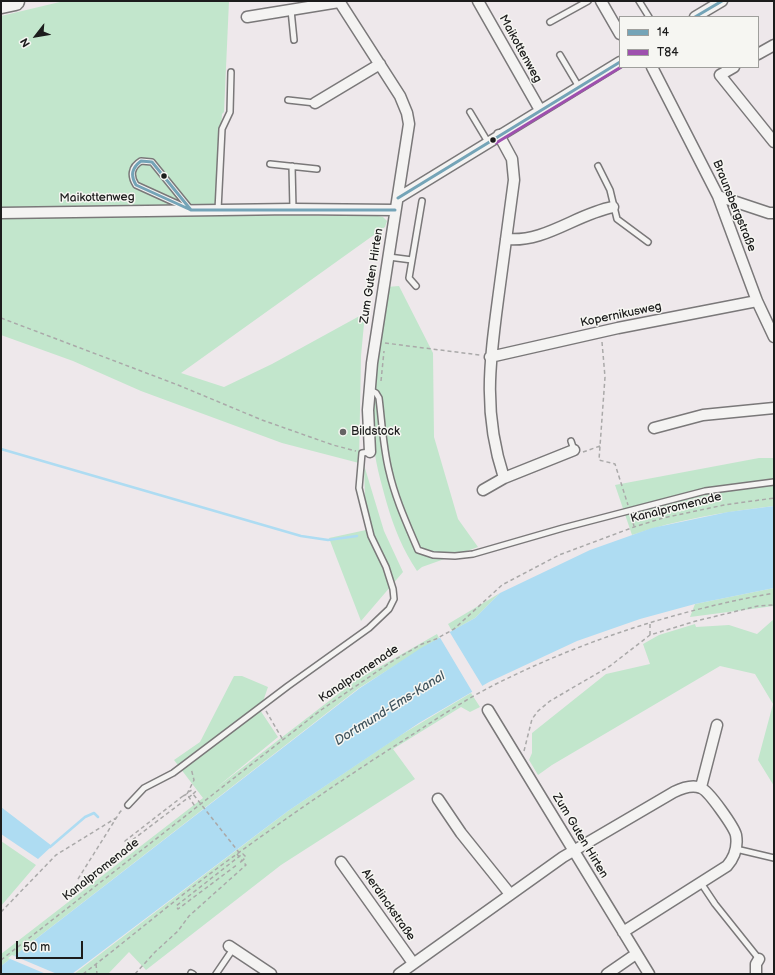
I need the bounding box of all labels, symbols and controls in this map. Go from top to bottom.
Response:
street label: Maikottenweg [495,13,545,85]
north arrow [16,16,56,56]
legend [619,16,759,68]
text: 14 [657,25,669,40]
text: N [18,36,33,49]
text: T84 [657,45,679,60]
unlabelled marker [488,135,498,145]
street label: Braunsbergstraße [709,158,759,254]
unlabelled marker [159,171,169,181]
street label: Maikottenweg [59,190,135,206]
street label: Zum Guten Hirten [357,227,387,325]
street label: Kopernikusweg [579,299,663,331]
place label: Bildstock [351,425,400,439]
marker: Bildstock [338,427,348,437]
street label: Kanalpromenade [629,490,723,526]
street label: Kanalpromenade [316,642,402,706]
water label: Dortmund-Ems-Kanal [332,669,448,749]
street label: Zum Guten Hirten [549,791,611,881]
street label: Kanalpromenade [60,836,142,904]
street label: Alerdinckstraße [358,866,418,944]
scale bar [18,933,85,959]
text: 50 m [23,940,50,955]

